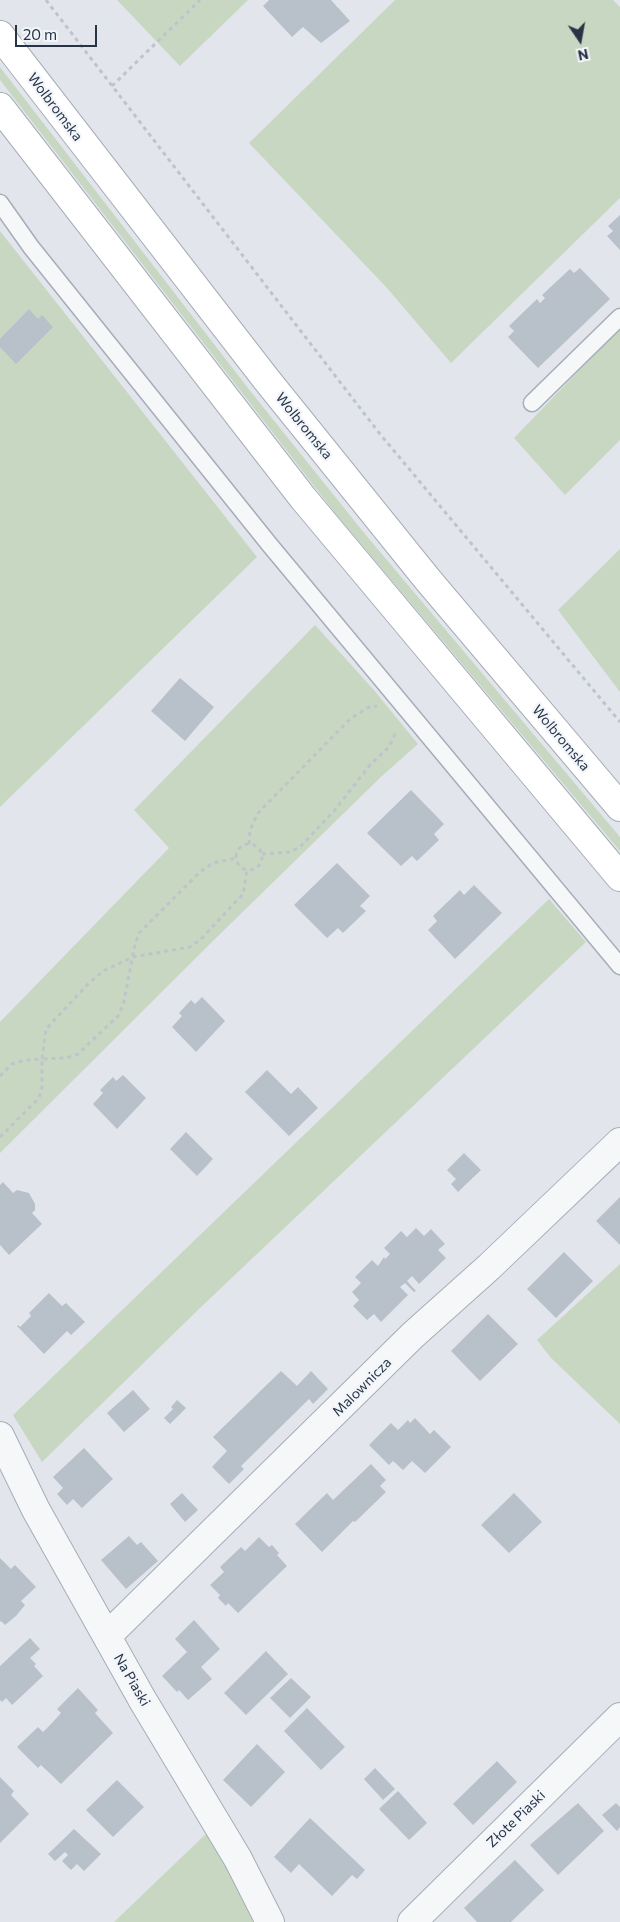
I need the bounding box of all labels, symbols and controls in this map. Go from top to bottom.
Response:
scale bar [18,15,100,47]
north arrow [555,15,605,65]
text: 20 m [23,25,57,43]
text: N [576,46,590,65]
street label: Wolbromska [24,70,86,144]
street label: Wolbromska [272,389,336,463]
street label: Wolbromska [529,702,593,774]
street label: Malownicza [329,1354,395,1420]
street label: Na Piaski [110,1651,154,1709]
street label: Złote Piaski [483,1787,549,1851]

